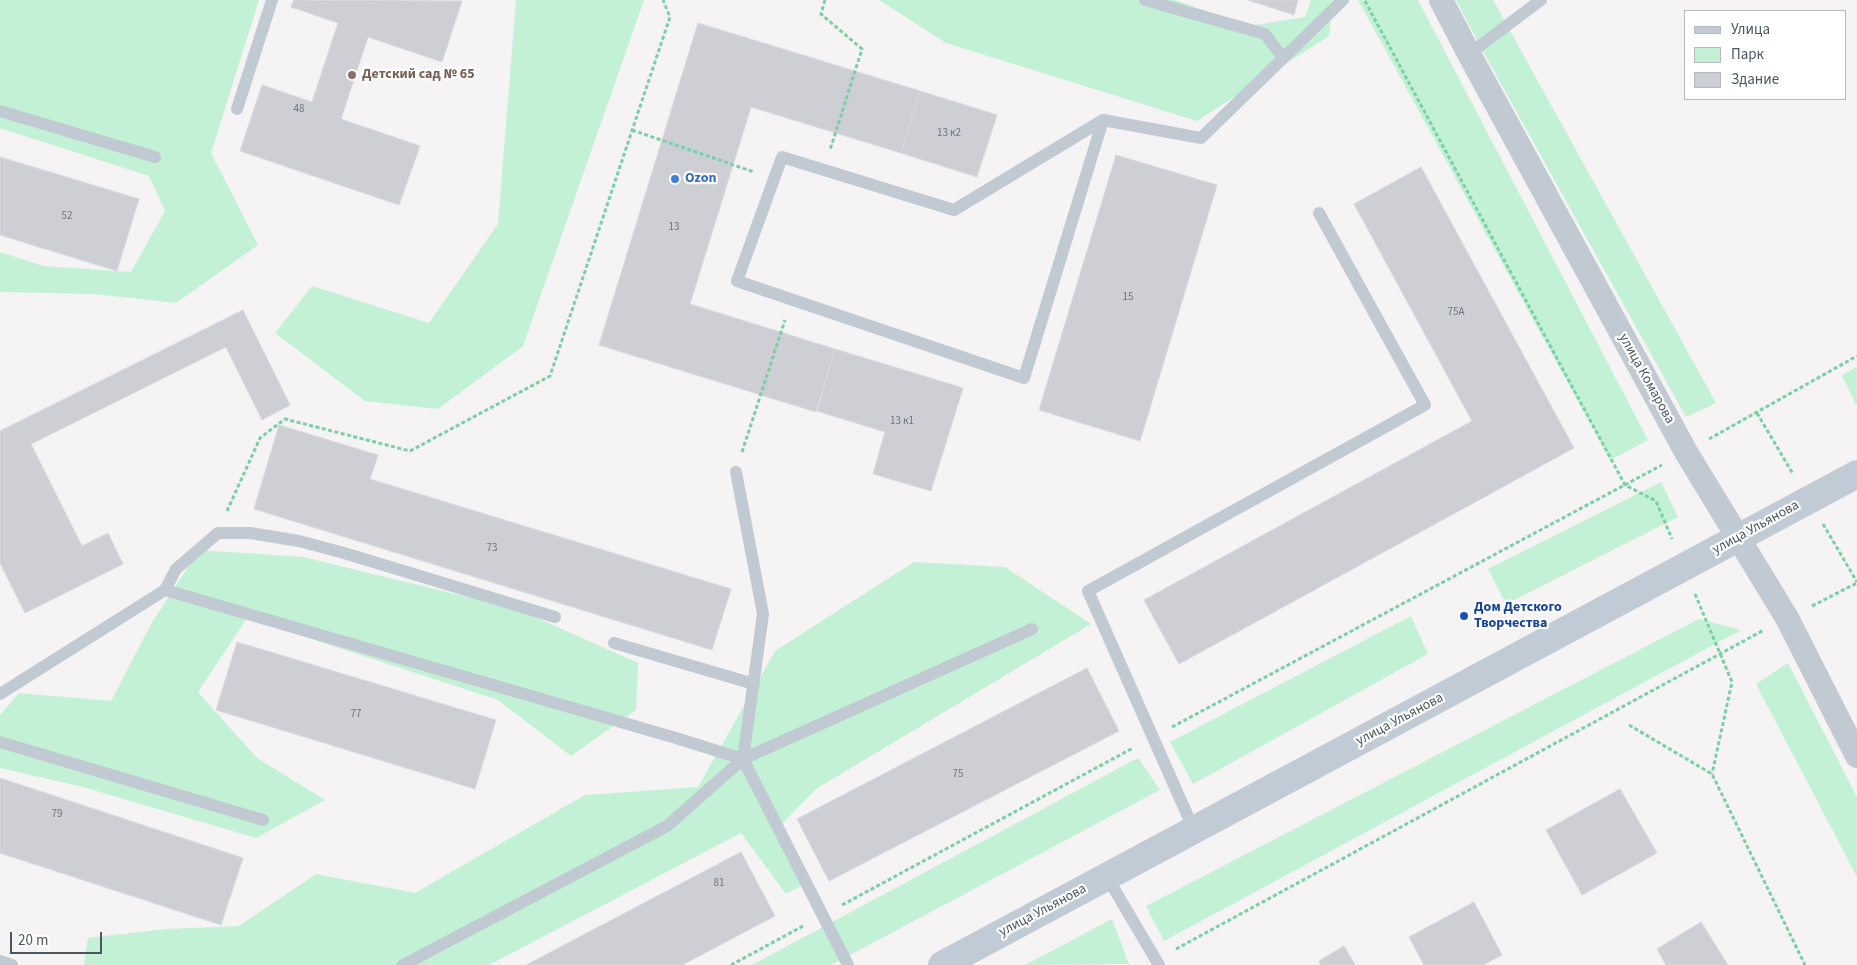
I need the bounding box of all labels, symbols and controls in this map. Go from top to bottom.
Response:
legend [1684,10,1847,100]
text: Улица [1731,19,1770,40]
text: Парк [1731,44,1764,65]
place label: Детский сад № 65 [362,67,475,83]
marker: Детский сад № 65 [346,69,358,81]
text: Здание [1731,69,1779,90]
house number: 48 [294,103,304,117]
house number: 13 к2 [937,127,961,141]
place label: Ozon [685,171,716,187]
marker: Ozon [669,173,681,185]
house number: 52 [62,210,72,224]
house number: 13 [669,221,679,235]
house number: 15 [1123,291,1133,305]
house number: 75А [1448,306,1464,320]
street label: улица Комарова [1614,331,1678,427]
house number: 13 к1 [890,415,914,429]
street label: улица Ульянова [1710,497,1802,559]
house number: 73 [487,542,497,556]
place label: Дом Детского Творчества [1474,600,1562,632]
marker: Дом Детского Творчества [1458,610,1470,622]
street label: улица Ульянова [1353,690,1447,750]
house number: 77 [351,708,361,722]
house number: 75 [953,768,963,782]
house number: 79 [52,808,62,822]
house number: 81 [714,877,724,891]
street label: улица Ульянова [996,881,1090,941]
scale bar [12,922,105,954]
text: 20 m [18,930,48,951]

